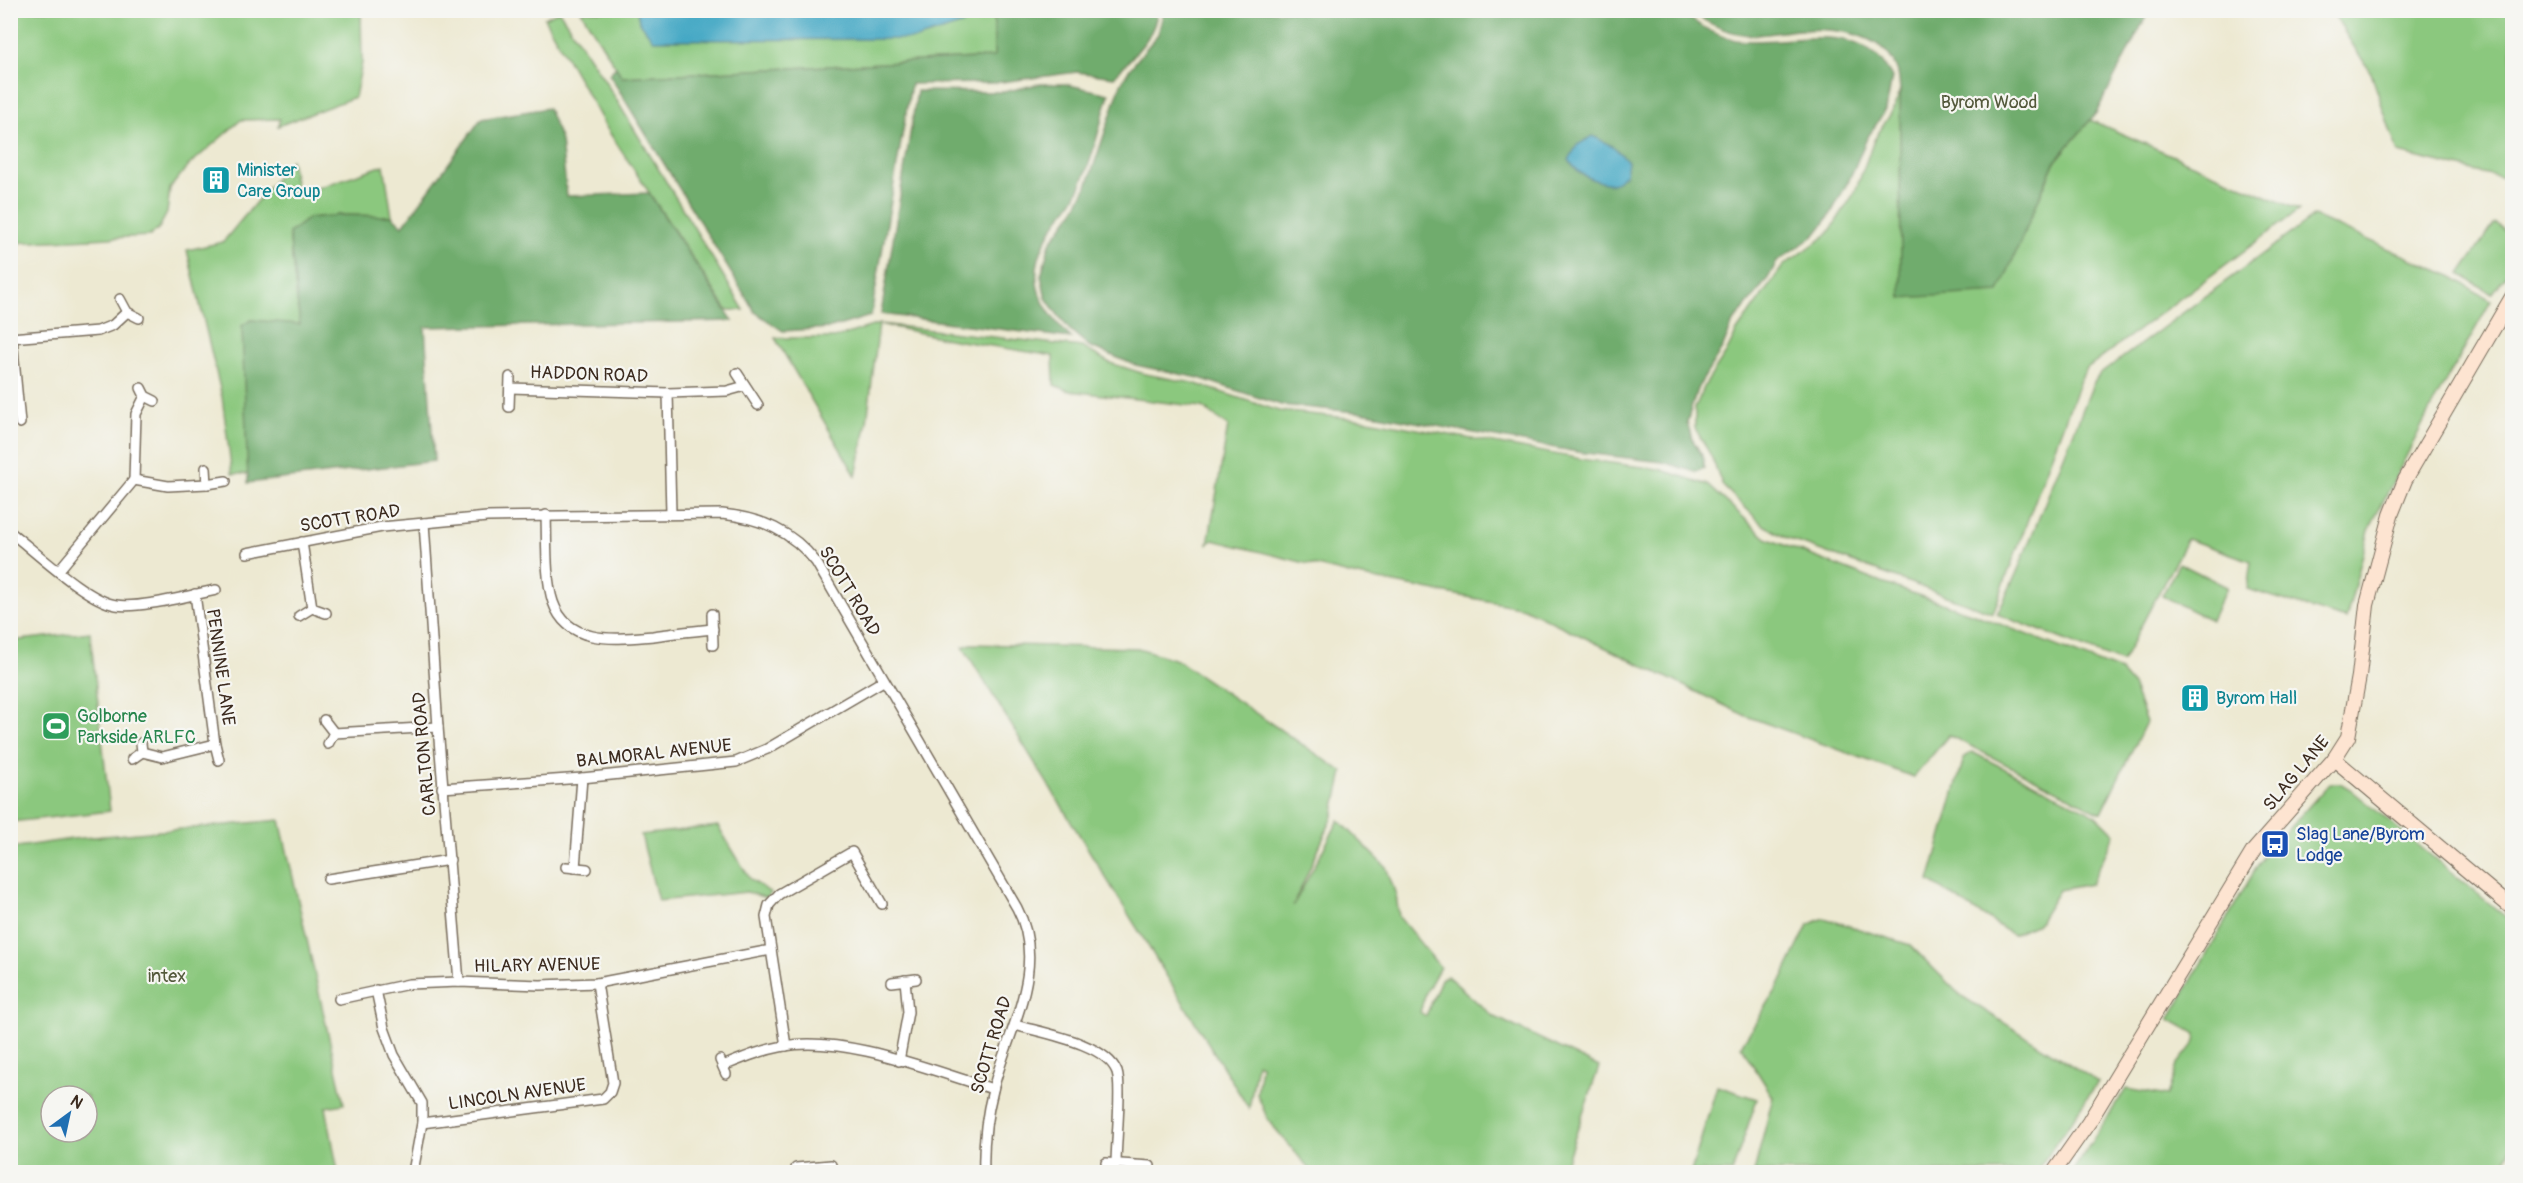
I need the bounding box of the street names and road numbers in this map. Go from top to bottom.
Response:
street label: HADDON ROAD [530,361,648,388]
street label: SCOTT ROAD [298,499,402,538]
street label: SCOTT ROAD [814,542,885,640]
street label: PENNINE LANE [201,607,240,727]
street label: CARLTON ROAD [408,691,441,817]
street label: SLAG LANE [2258,731,2335,816]
street label: BALMORAL AVENUE [575,734,733,773]
street label: HILARY AVENUE [474,953,600,978]
street label: SCOTT ROAD [966,993,1017,1097]
street label: LINCOLN AVENUE [447,1073,587,1116]

